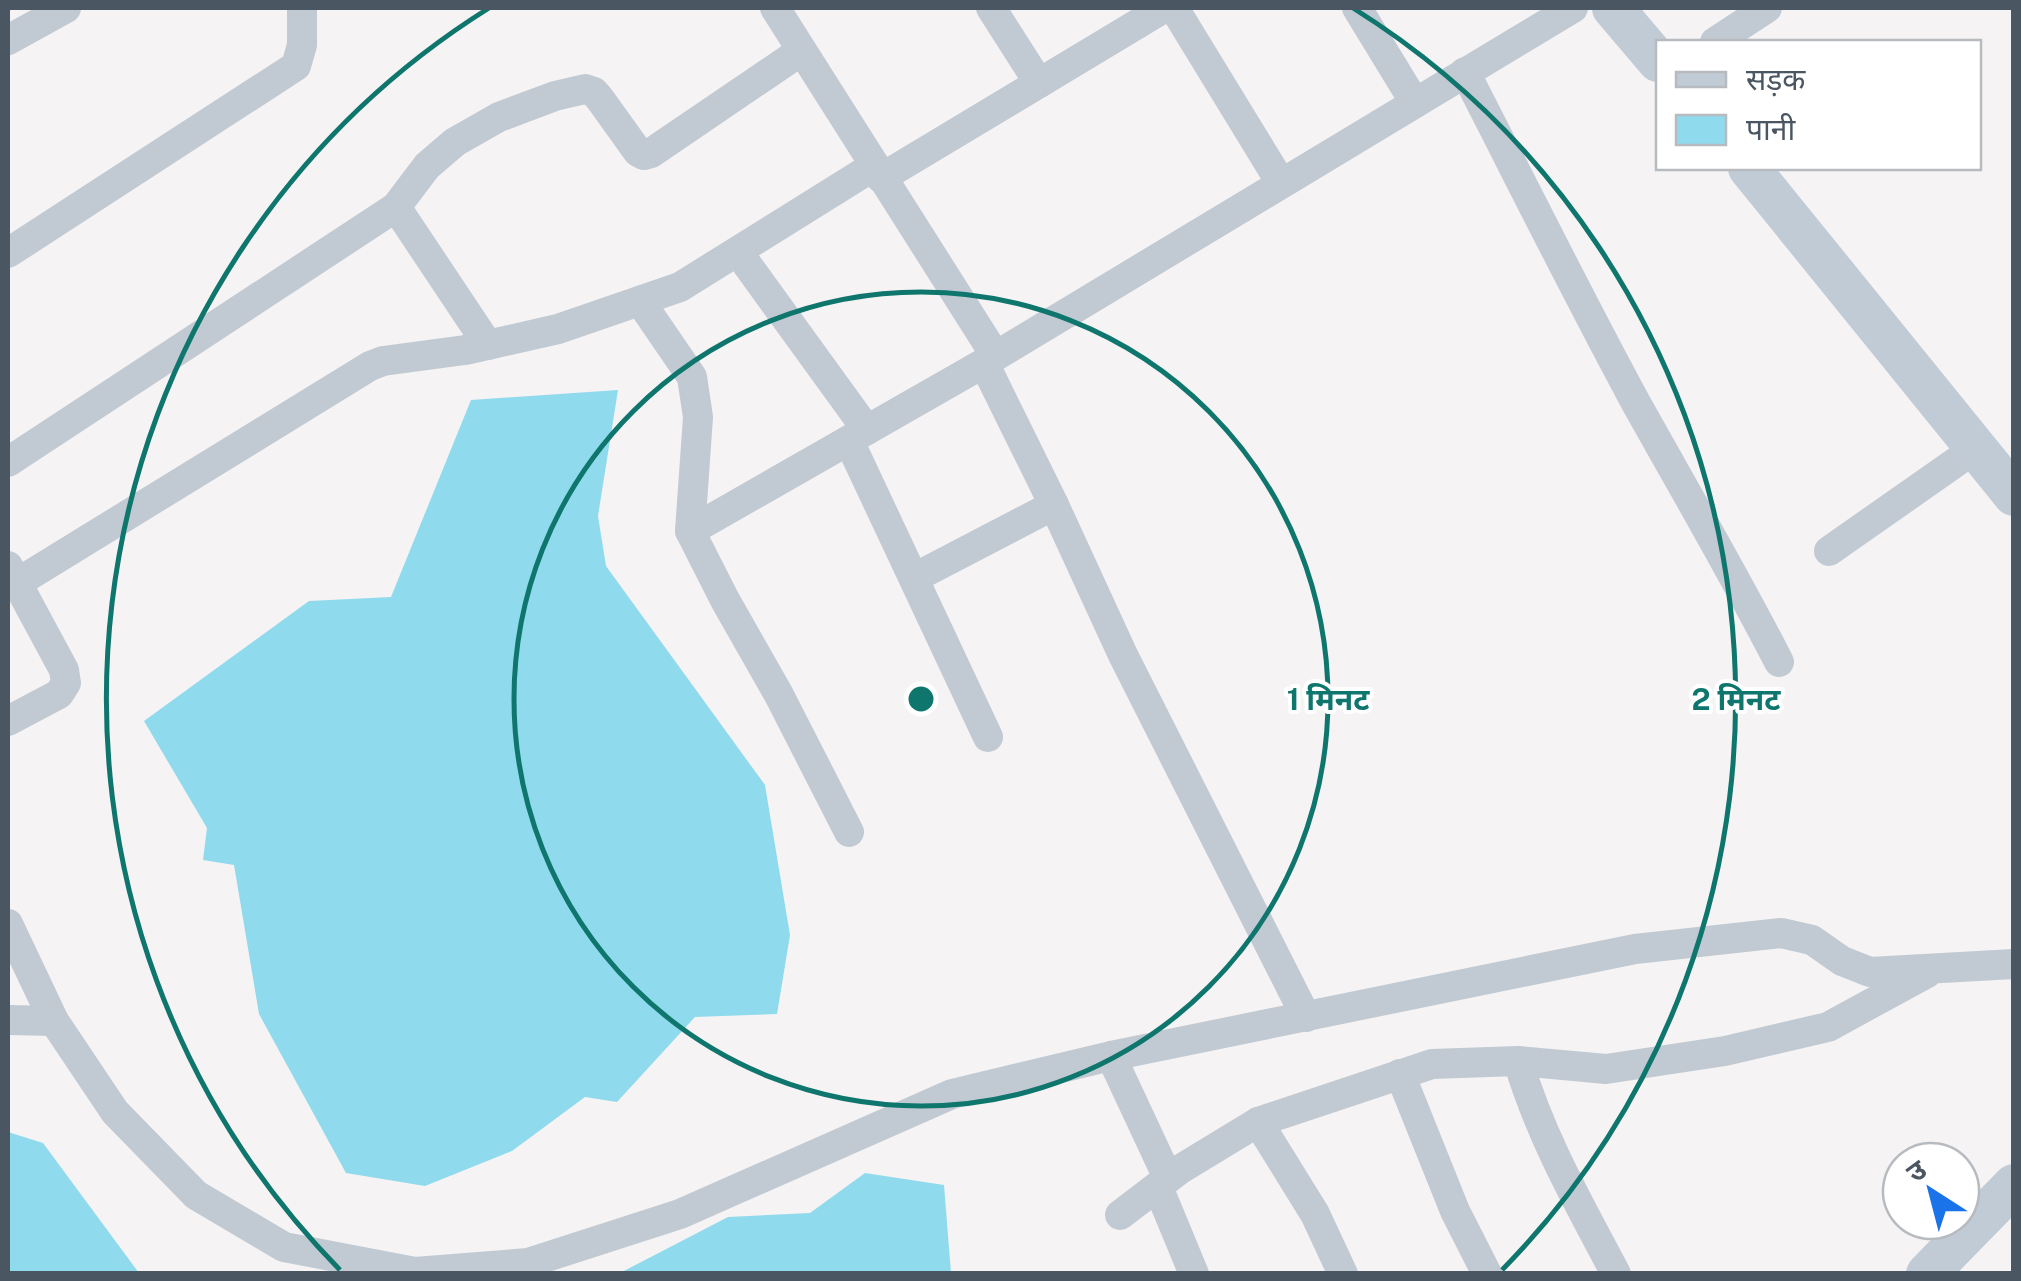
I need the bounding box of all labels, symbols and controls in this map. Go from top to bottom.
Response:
legend [1656,40,1981,170]
text: सड़क [1746,61,1806,97]
text: पानी [1746,111,1796,147]
centre of rings [903,681,939,717]
text: 1 मिनट [1287,681,1370,717]
text: 2 मिनट [1692,681,1781,717]
north arrow [1881,1141,1981,1241]
text: उ [1900,1152,1933,1189]

